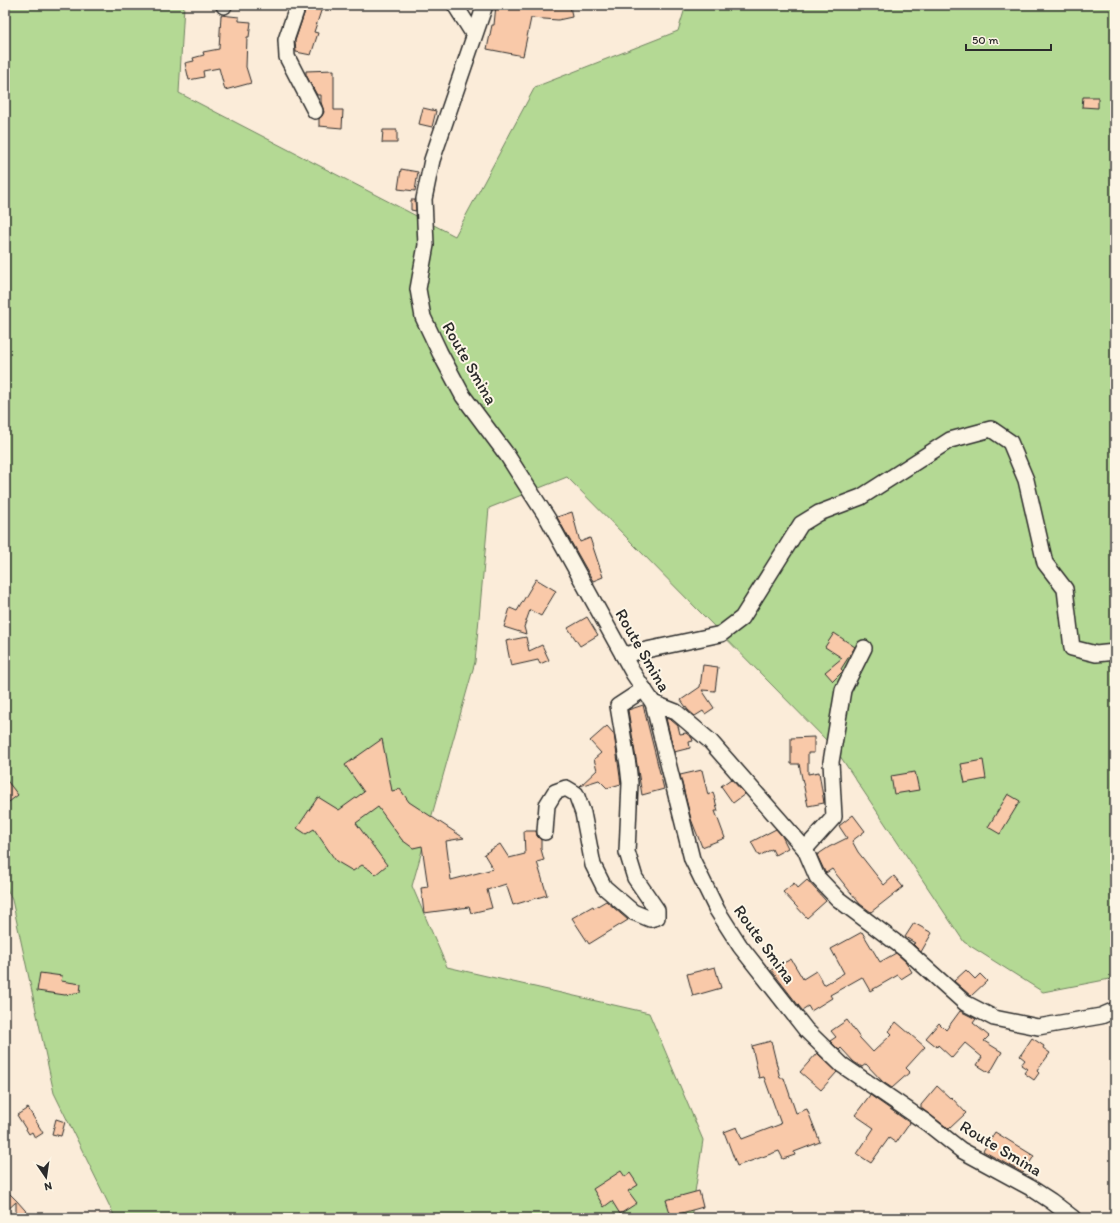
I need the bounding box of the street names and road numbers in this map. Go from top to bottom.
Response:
street label: Route Smina [438,318,502,408]
street label: Route Smina [611,605,675,695]
street label: Route Smina [730,901,800,987]
street label: Route Smina [956,1116,1046,1180]

